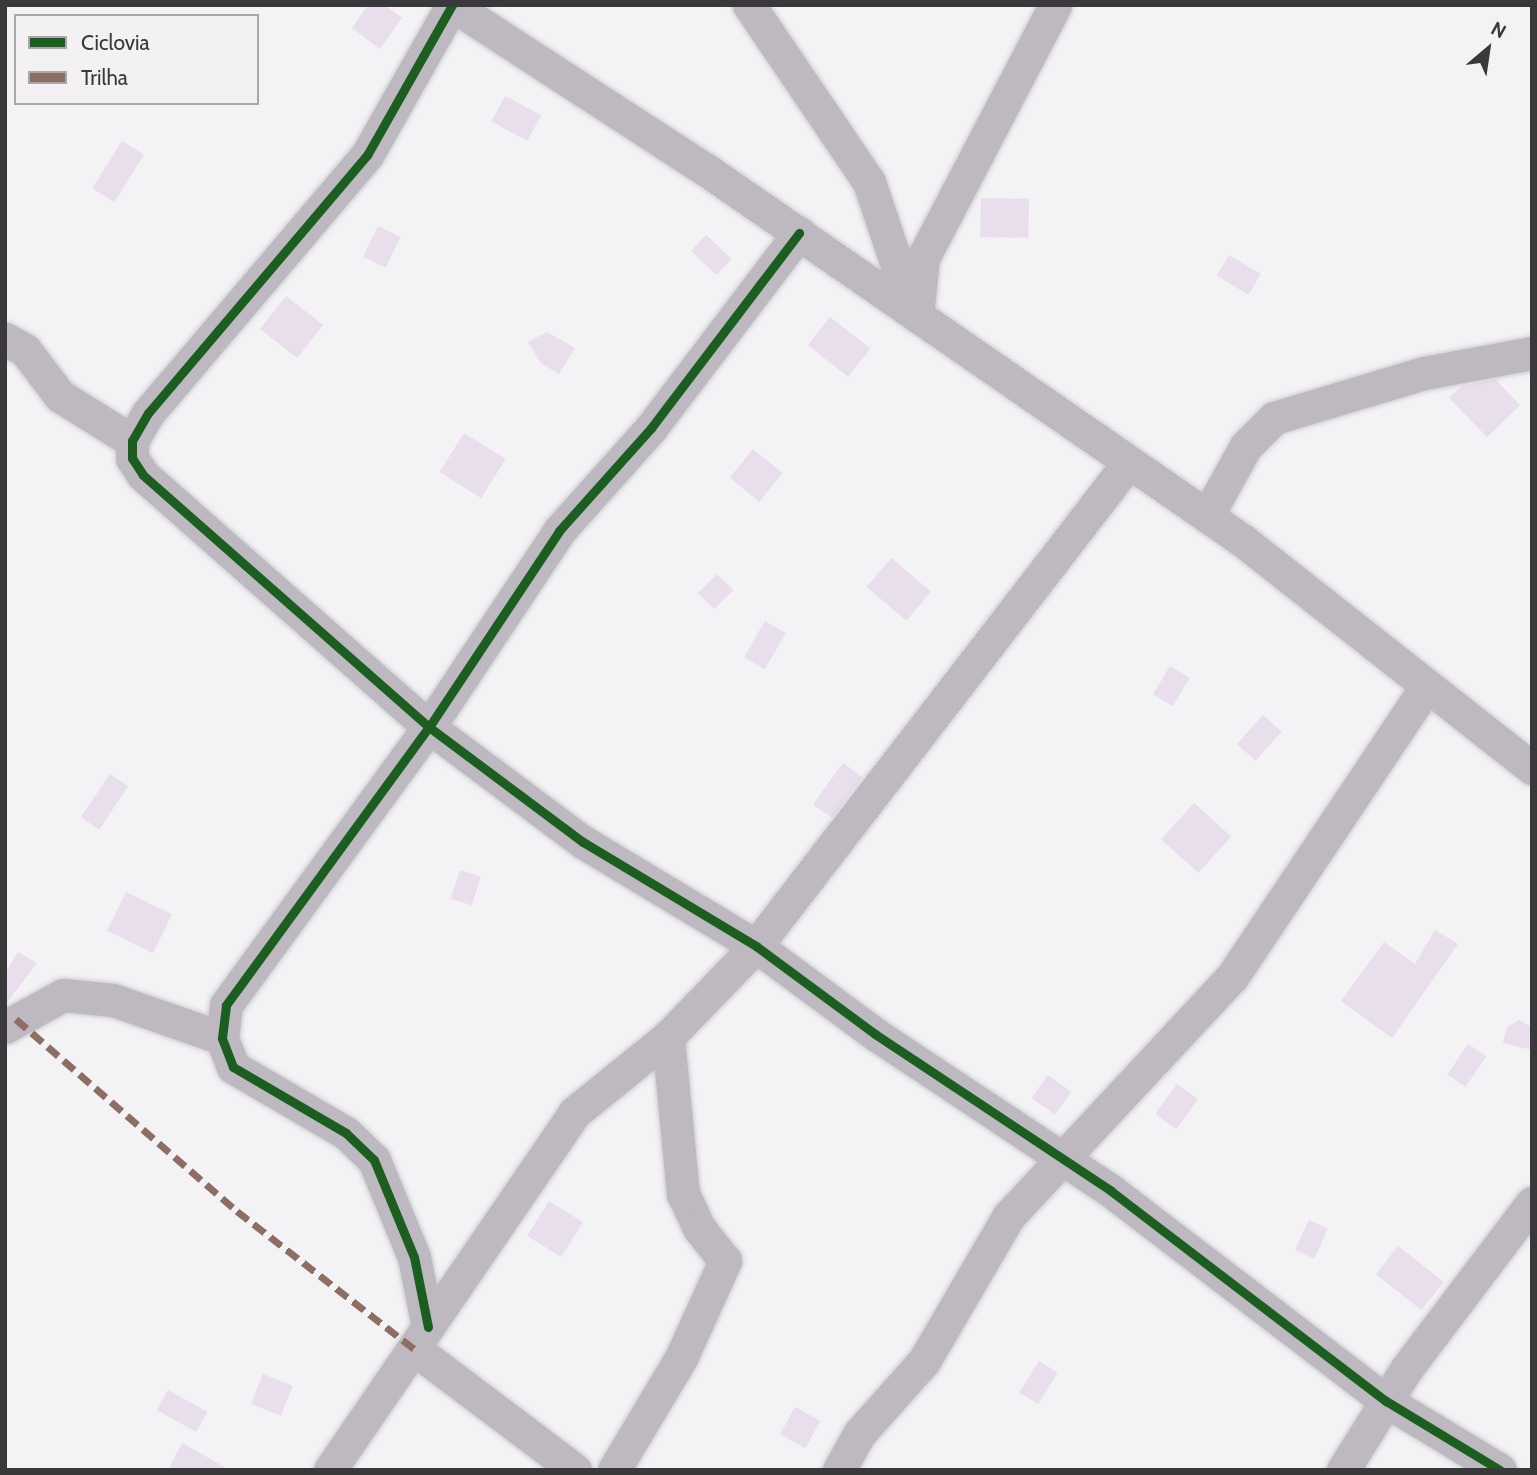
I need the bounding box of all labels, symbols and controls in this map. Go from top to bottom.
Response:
legend [14,14,259,105]
north arrow [1453,14,1523,84]
text: N [1487,17,1510,44]
text: Ciclovia [81,30,150,55]
text: Trilha [81,65,128,90]

